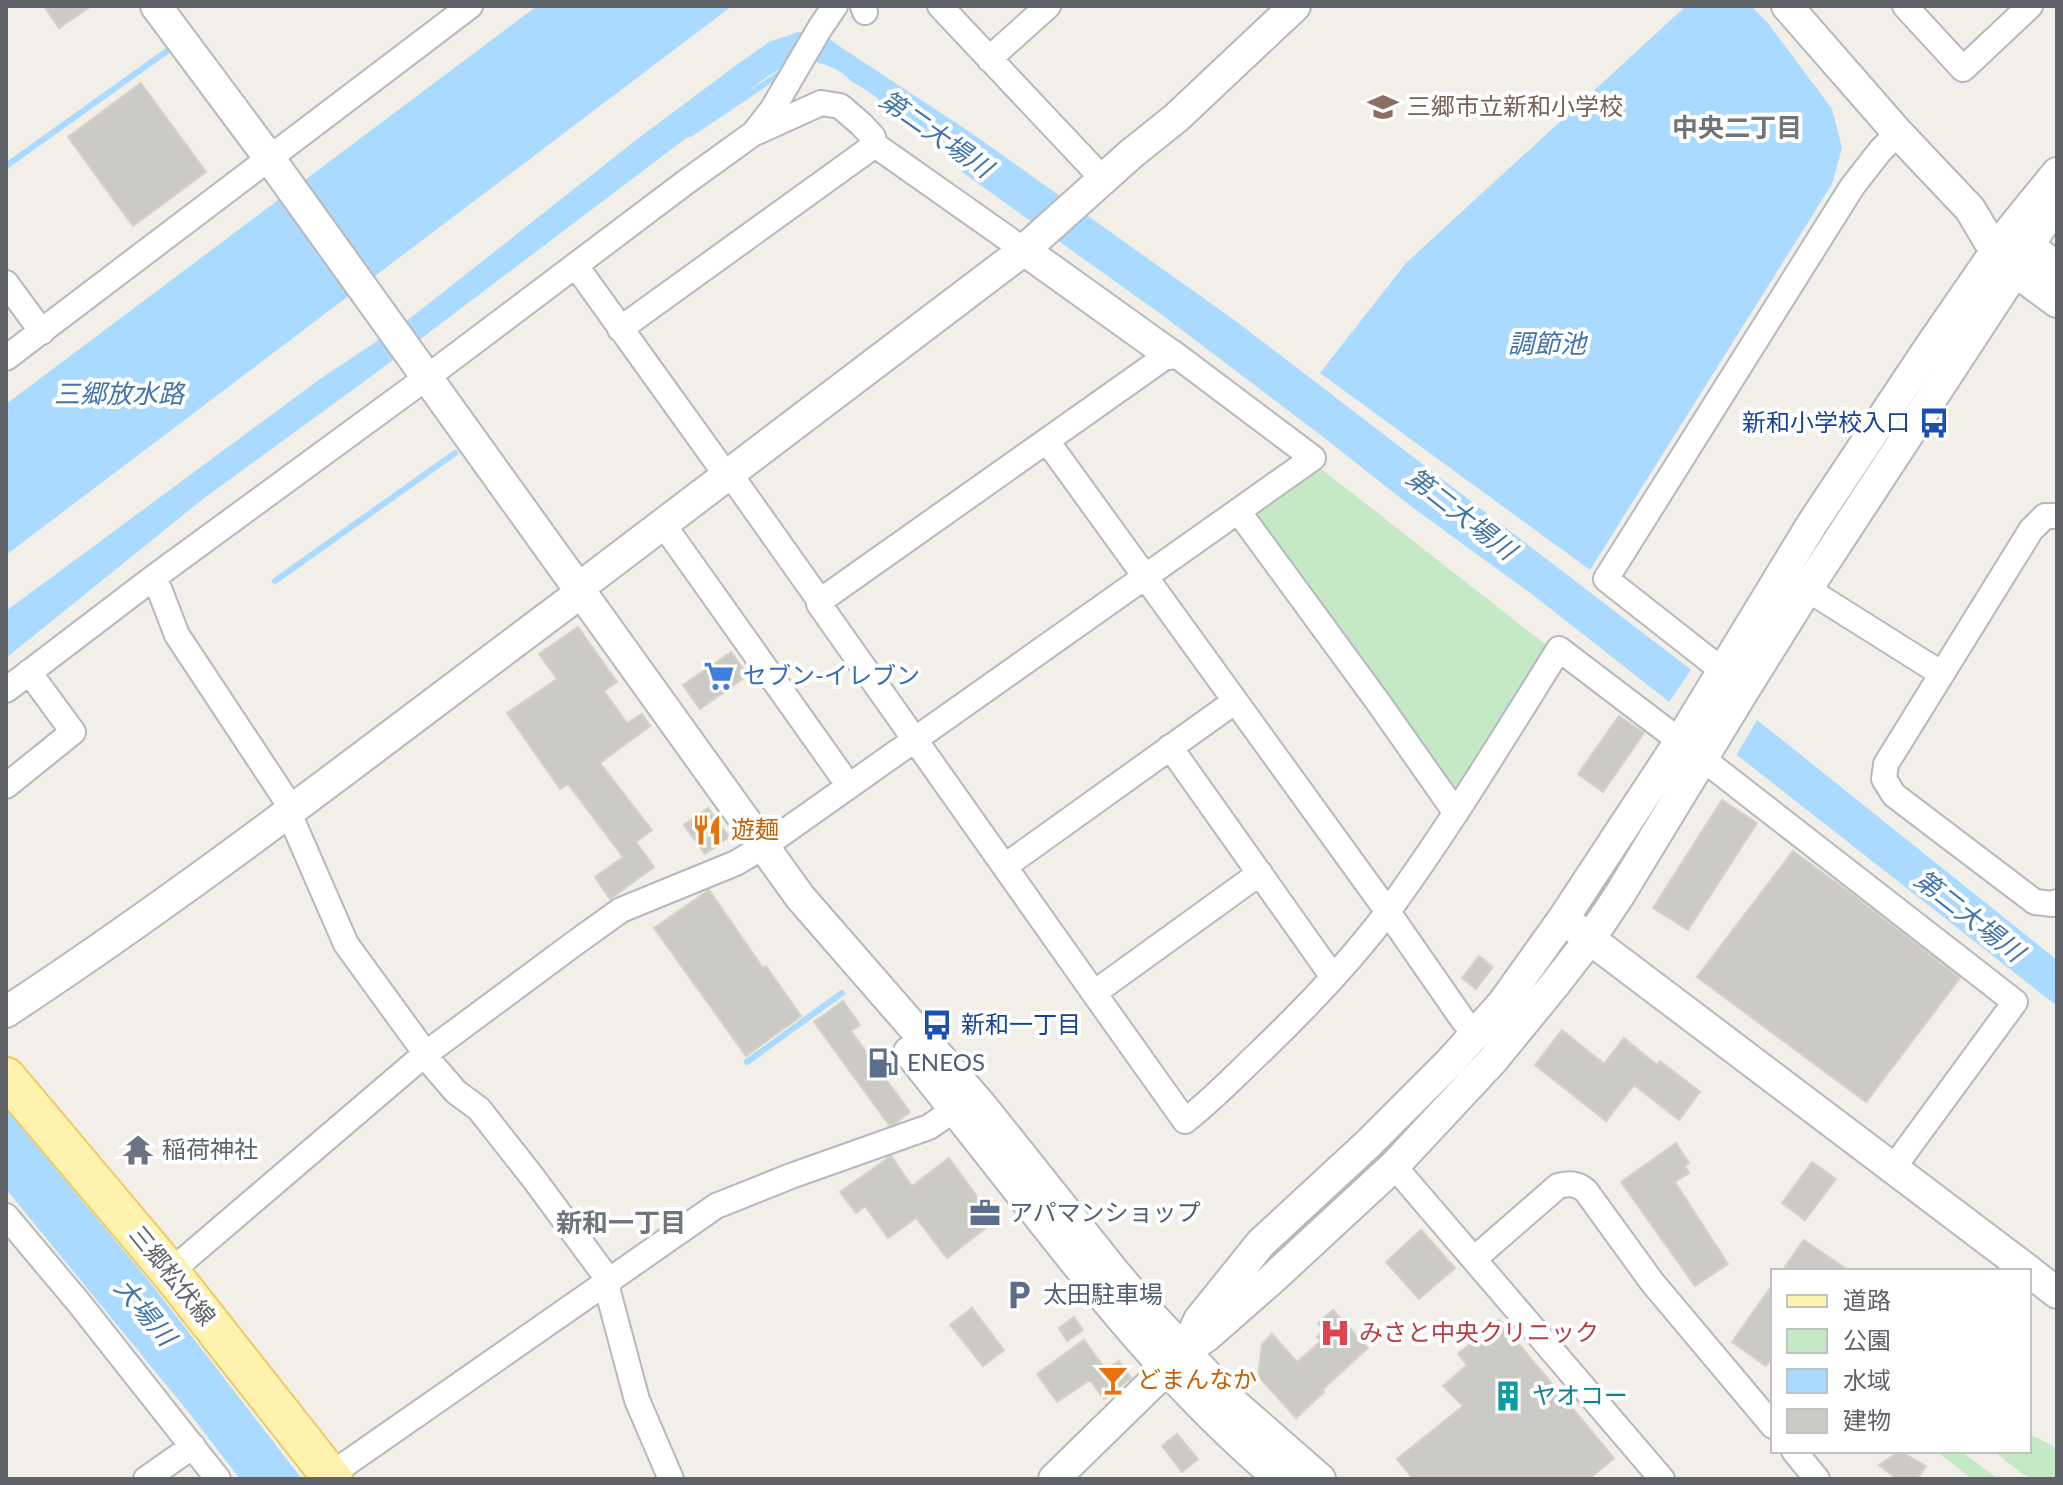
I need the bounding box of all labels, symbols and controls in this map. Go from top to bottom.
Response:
water label: 第二大場川 [874,83,1001,185]
school or university icon: 三郷市立新和小学校 [1366,90,1400,124]
place label: 三郷市立新和小学校 [1407,91,1623,120]
district label: 中央二丁目 [1672,111,1802,143]
water label: 調節池 [1508,327,1589,359]
water label: 三郷放水路 [54,377,186,409]
bus stop icon: 新和小学校入口 [1917,406,1951,440]
place label: 新和小学校入口 [1742,407,1910,436]
water label: 第二大場川 [1401,461,1525,568]
supermarket icon: セブン-イレブン [702,659,736,693]
place label: セブン-イレブン [743,660,920,689]
restaurant icon: 遊麺 [690,813,724,847]
place label: 遊麺 [731,814,779,843]
water label: 第二大場川 [1909,863,2033,970]
bus stop icon: 新和一丁目 [920,1008,954,1042]
place label: 新和一丁目 [961,1009,1081,1038]
fuel station icon: ENEOS [866,1046,900,1080]
place label: ENEOS [907,1047,985,1076]
temple icon: 稲荷神社 [121,1133,155,1167]
place label: 稲荷神社 [162,1134,258,1163]
office icon: アパマンショップ [968,1196,1002,1230]
place label: アパマンショップ [1009,1197,1201,1226]
district label: 新和一丁目 [556,1206,686,1238]
street label: 三郷松伏線 [124,1219,222,1331]
legend [1771,1269,2031,1453]
water label: 大場川 [108,1271,185,1354]
parking icon: 太田駐車場 [1002,1278,1036,1312]
place label: 太田駐車場 [1043,1279,1163,1308]
text: 道路 [1843,1285,1891,1314]
hospital icon: みさと中央クリニック [1318,1316,1352,1350]
place label: みさと中央クリニック [1359,1317,1599,1346]
text: 公園 [1843,1325,1891,1354]
bar icon: どまんなか [1096,1363,1130,1397]
place label: どまんなか [1137,1364,1257,1393]
text: 水域 [1843,1365,1891,1394]
building icon: ヤオコー [1491,1379,1525,1413]
place label: ヤオコー [1532,1380,1628,1409]
text: 建物 [1843,1405,1891,1434]

